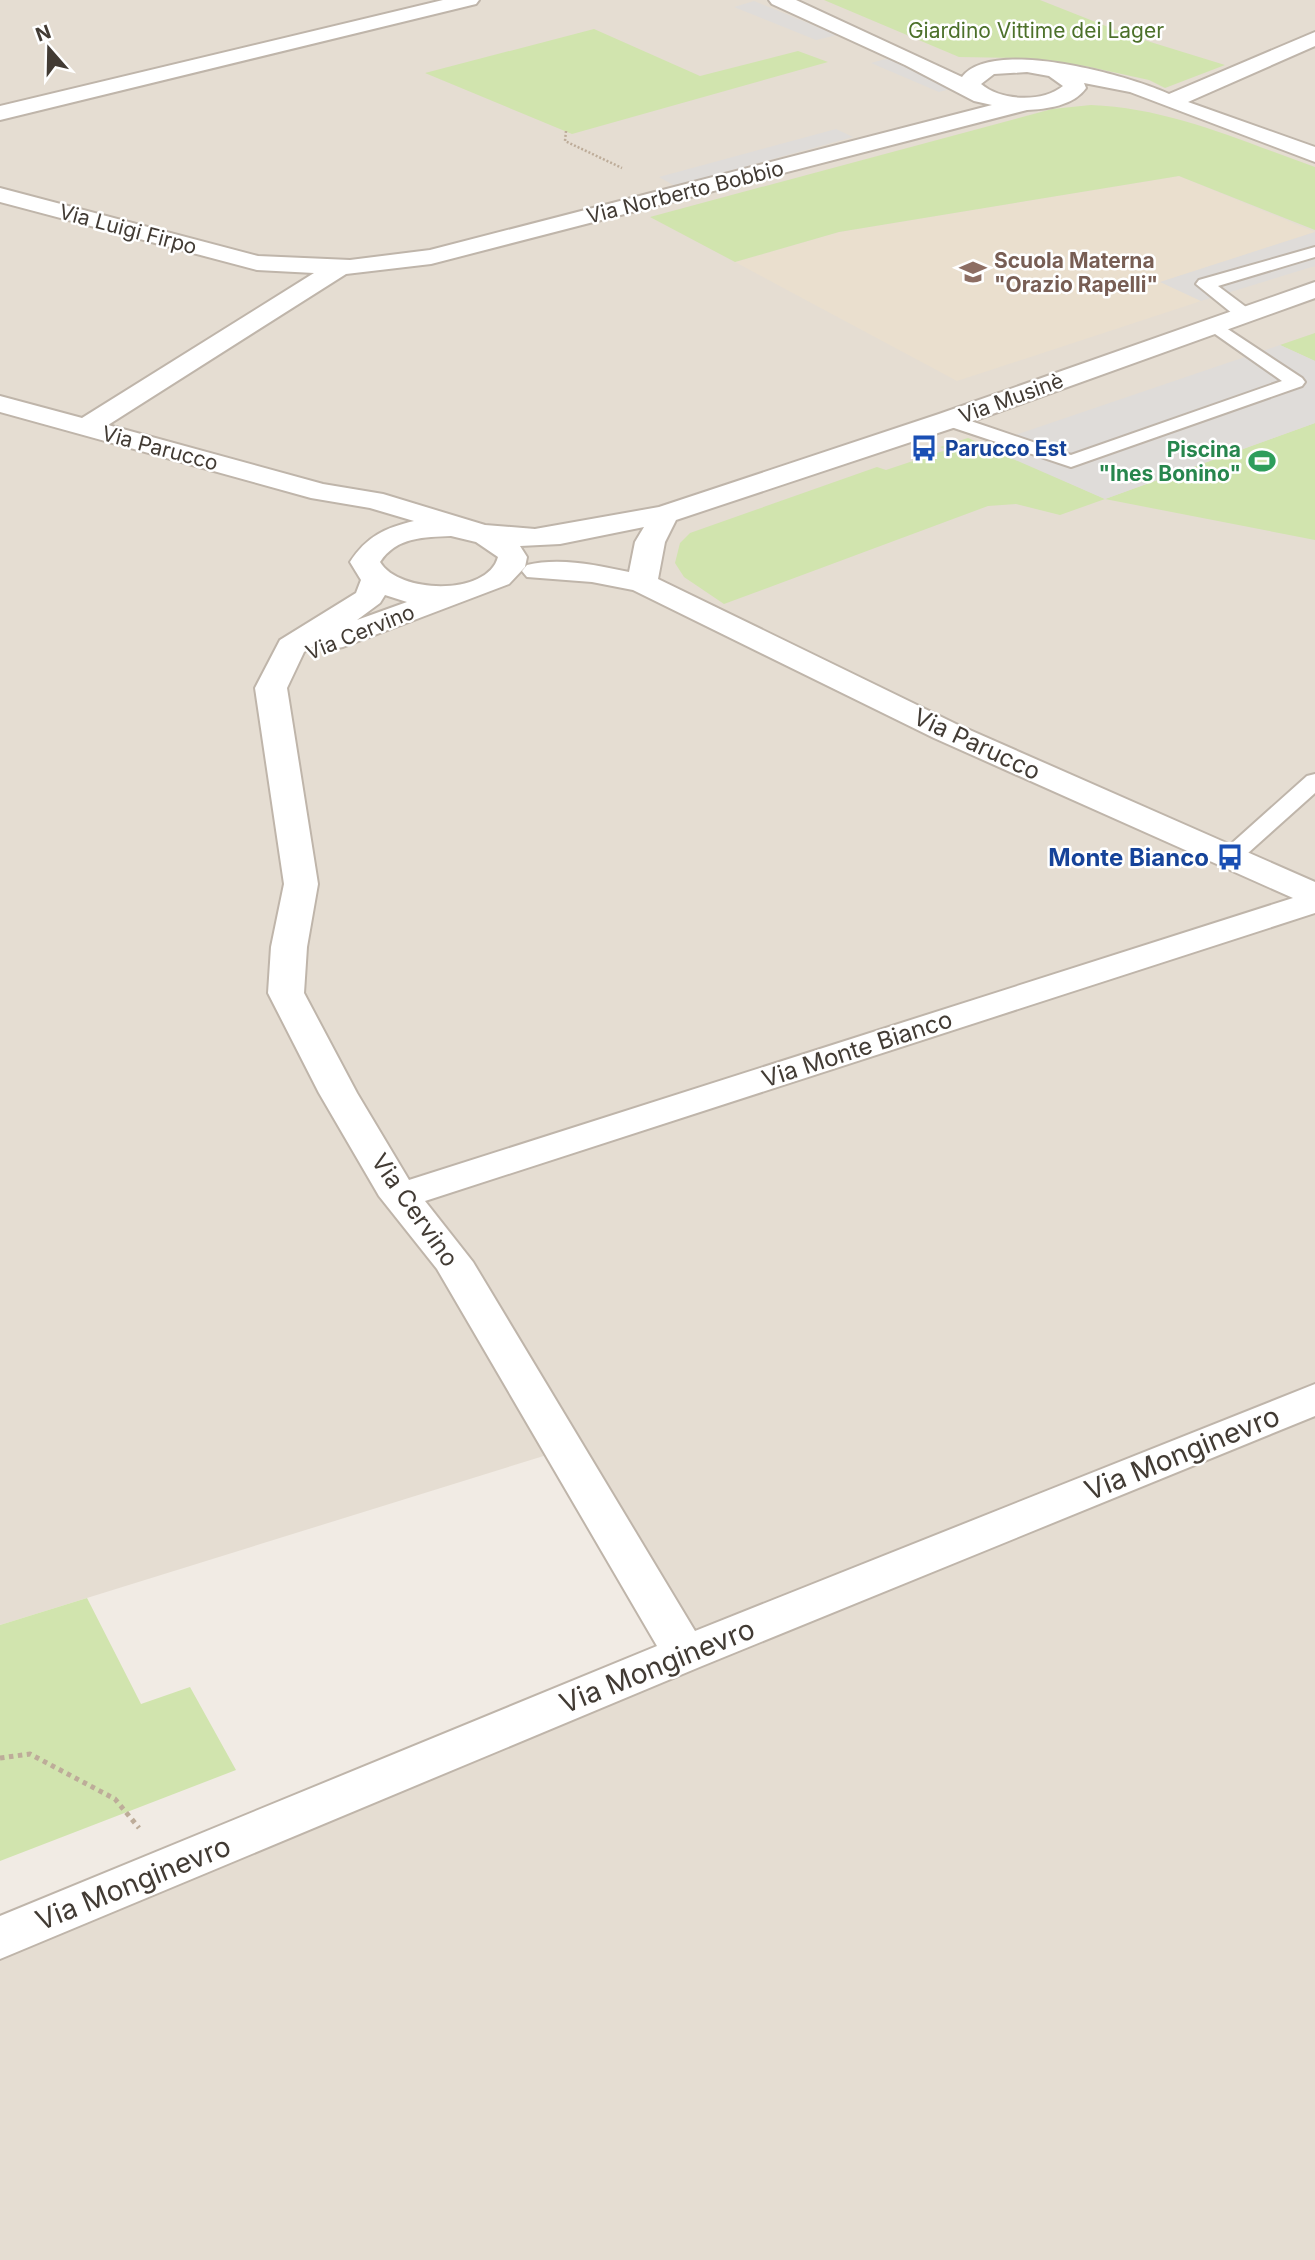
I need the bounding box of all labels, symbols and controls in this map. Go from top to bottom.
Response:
north arrow [14,14,84,84]
park label: Giardino Vittime dei Lager [908,18,1164,43]
text: N [33,20,54,47]
street label: Via Norberto Bobbio [584,155,786,229]
street label: Via Luigi Firpo [56,199,200,259]
place label: Scuola Materna "Orazio Rapelli" [994,248,1158,297]
school or university icon: Scuola Materna "Orazio Rapelli" [958,257,988,287]
street label: Via Musinè [955,368,1067,428]
street label: Via Parucco [99,420,221,476]
bus stop icon: Parucco Est [909,433,939,463]
place label: Parucco Est [945,436,1067,461]
place label: Piscina "Ines Bonino" [1099,437,1241,486]
sports icon: Piscina "Ines Bonino" [1247,446,1277,476]
street label: Via Cervino [302,599,418,665]
street label: Via Parucco [909,702,1045,786]
bus stop icon: Monte Bianco [1215,842,1245,872]
place label: Monte Bianco [1048,843,1209,872]
street label: Via Monte Bianco [758,1005,956,1093]
street label: Via Cervino [365,1148,465,1272]
street label: Via Monginevro [1080,1398,1284,1508]
street label: Via Monginevro [555,1611,759,1721]
street label: Via Monginevro [31,1828,235,1938]

